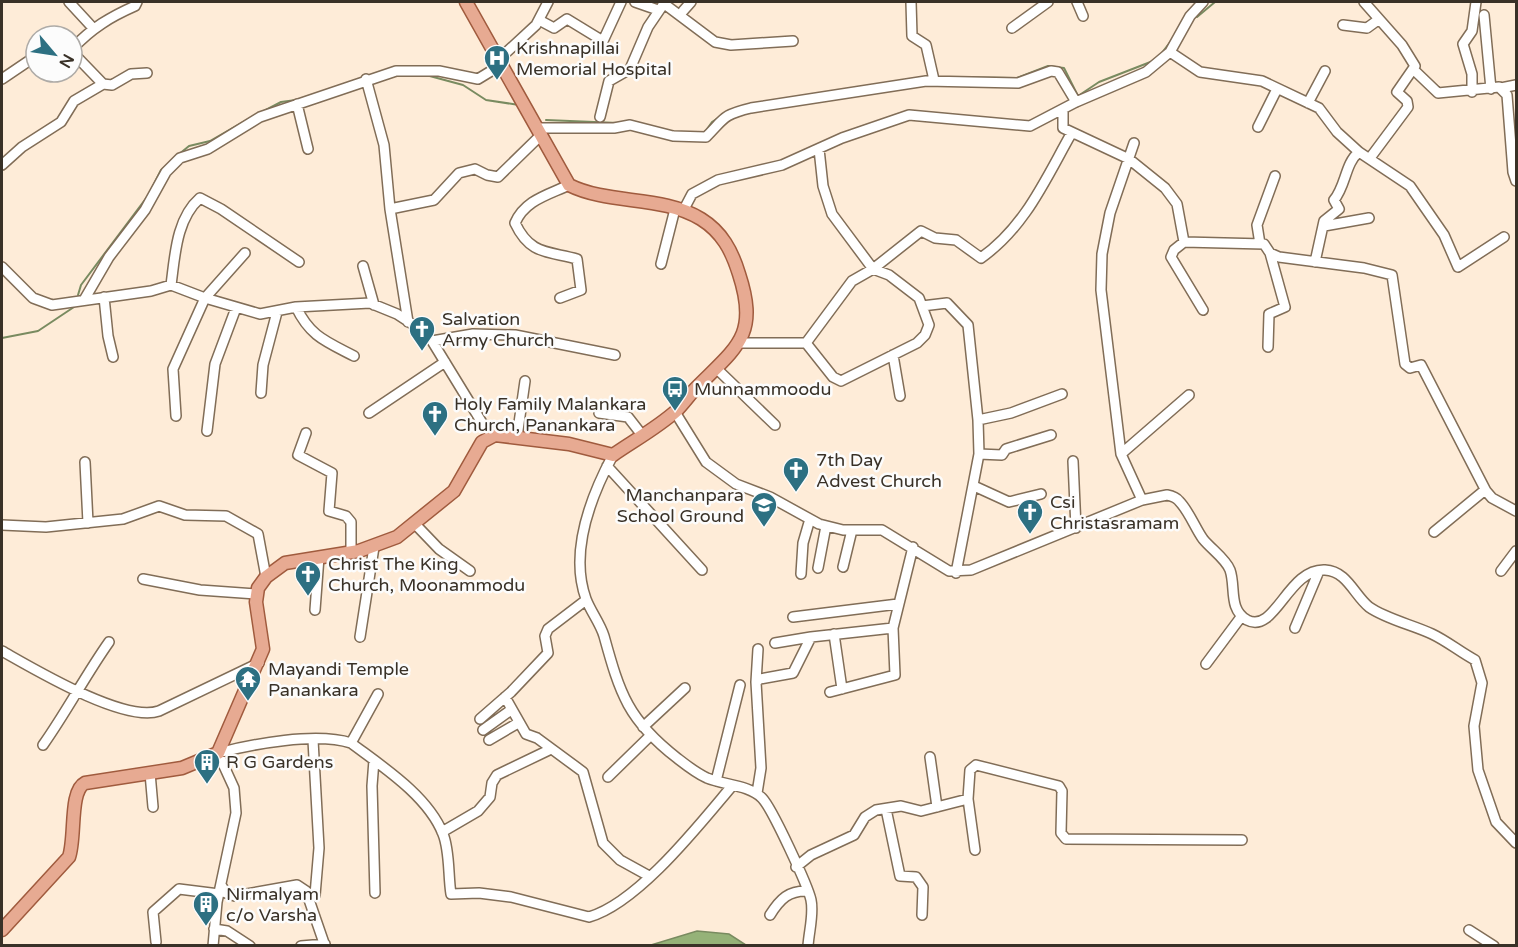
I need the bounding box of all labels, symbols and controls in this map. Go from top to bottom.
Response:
north arrow [24,24,84,84]
place label: Krishnapillai Memorial Hospital [516,37,672,80]
hospital icon: Krishnapillai Memorial Hospital [482,43,512,81]
text: N [54,50,78,71]
place label: Salvation Army Church [442,308,554,351]
church icon: Salvation Army Church [407,314,437,352]
bus stop icon: Munnammoodu [660,374,690,412]
place label: Munnammoodu [694,378,831,400]
place label: Holy Family Malankara Church, Panankara [454,393,646,436]
church icon: Holy Family Malankara Church, Panankara [420,399,450,437]
place label: 7th Day Advest Church [816,449,942,492]
church icon: 7th Day Advest Church [781,455,811,493]
place label: Manchanpara School Ground [617,484,744,527]
school or university icon: Manchanpara School Ground [749,490,779,528]
place label: Csi Christasramam [1050,491,1179,534]
church icon: Csi Christasramam [1015,497,1045,535]
place label: Christ The King Church, Moonammodu [328,553,525,596]
church icon: Christ The King Church, Moonammodu [293,559,323,597]
place label: Mayandi Temple Panankara [268,658,409,701]
temple icon: Mayandi Temple Panankara [233,664,263,702]
building icon: R G Gardens [192,747,222,785]
place label: R G Gardens [226,751,333,773]
place label: Nirmalyam c/o Varsha [226,883,319,926]
building icon: Nirmalyam c/o Varsha [191,889,221,927]

